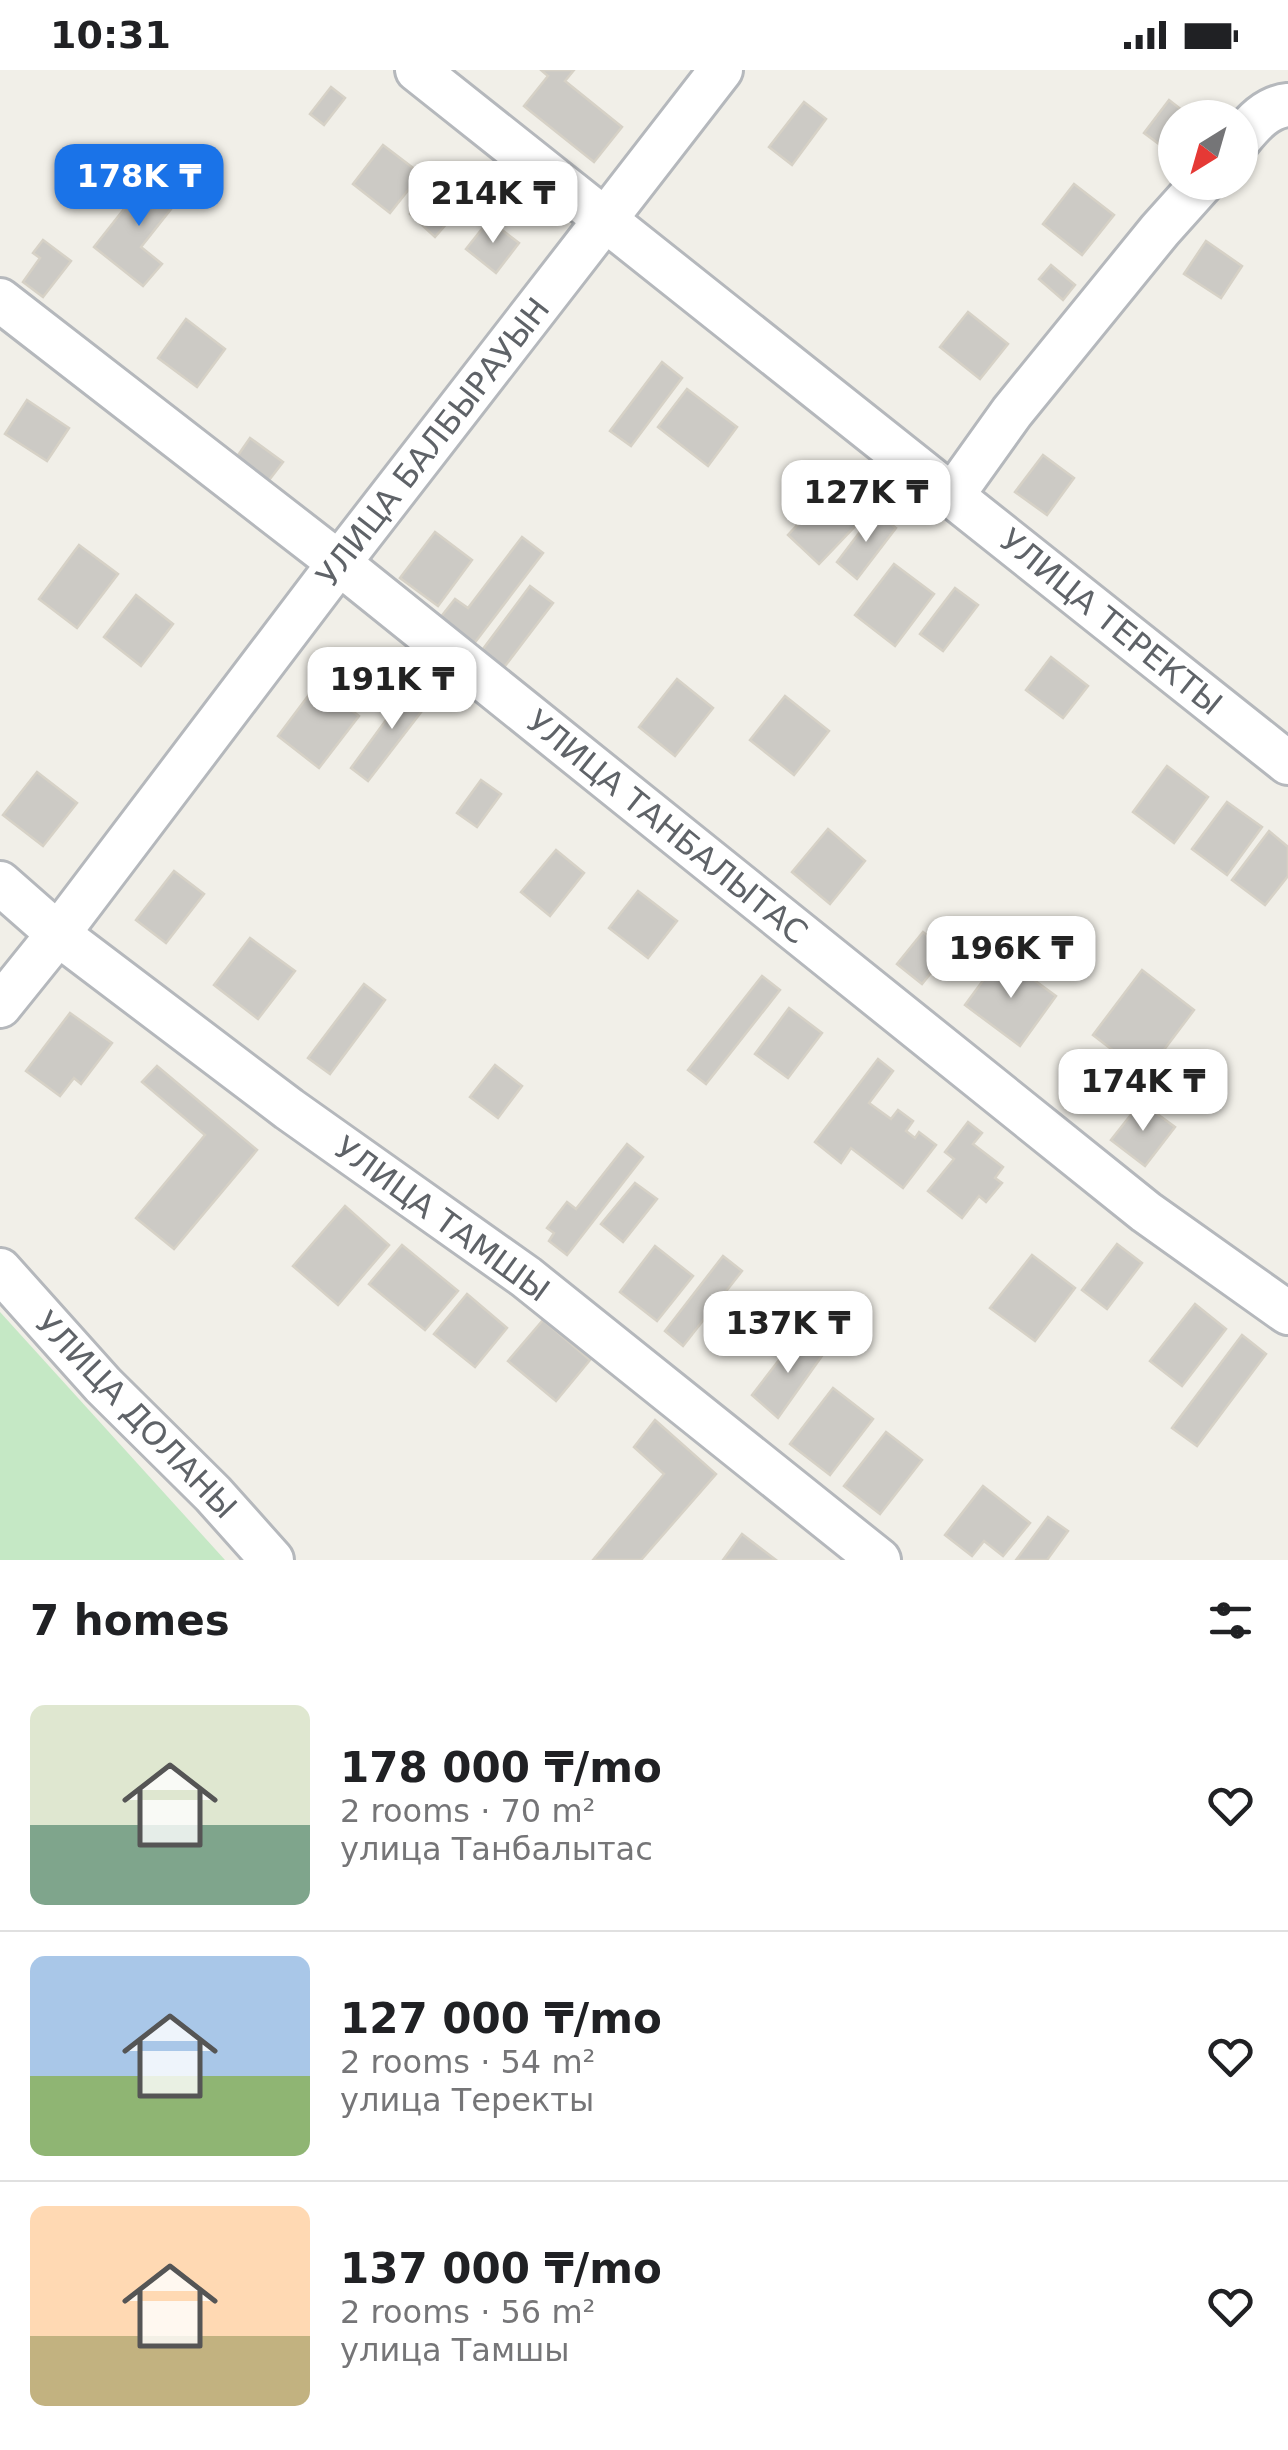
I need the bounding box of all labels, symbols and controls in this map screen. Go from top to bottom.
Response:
text: 10:31 [50,13,171,57]
north arrow [1158,100,1258,200]
map controls [1158,100,1258,200]
pin: 178K ₸ [58,144,220,229]
text: 178K ₸ [77,157,202,195]
pin: 214K ₸ [412,161,574,246]
text: 214K ₸ [431,174,556,212]
street label: УЛИЦА БАЛБЫРАУЫН [309,290,557,594]
pin: 127K ₸ [785,460,947,545]
text: 127K ₸ [804,473,929,511]
street label: УЛИЦА ТЕРЕКТЫ [993,521,1229,723]
pin: 191K ₸ [311,647,473,732]
text: 191K ₸ [330,660,455,698]
street label: УЛИЦА ТАНБАЛЫТАС [519,702,815,952]
pin: 196K ₸ [930,916,1092,1001]
text: 196K ₸ [949,929,1074,967]
pin: 174K ₸ [1062,1049,1224,1134]
text: 174K ₸ [1081,1062,1206,1100]
street label: УЛИЦА ТАМШЫ [327,1128,557,1310]
pin: 137K ₸ [707,1291,869,1376]
street label: УЛИЦА ДОЛАНЫ [28,1304,244,1526]
text: 137K ₸ [726,1304,851,1342]
icon: filters [1203,1593,1258,1648]
text: 7 homes [30,1596,230,1645]
text: 178 000 ₸/mo [340,1743,662,1792]
icon: home [110,1745,230,1865]
icon: heart [1203,1778,1258,1833]
text: 2 rooms · 70 m² [340,1792,595,1830]
text: улица Танбалытас [340,1830,653,1868]
text: 127 000 ₸/mo [340,1994,662,2043]
icon: home [110,1996,230,2116]
icon: heart [1203,2029,1258,2084]
text: 2 rooms · 54 m² [340,2043,595,2081]
text: улица Теректы [340,2081,594,2119]
text: 137 000 ₸/mo [340,2244,662,2293]
icon: home [110,2246,230,2366]
icon: heart [1203,2279,1258,2334]
text: 2 rooms · 56 m² [340,2293,595,2331]
text: улица Тамшы [340,2331,570,2369]

